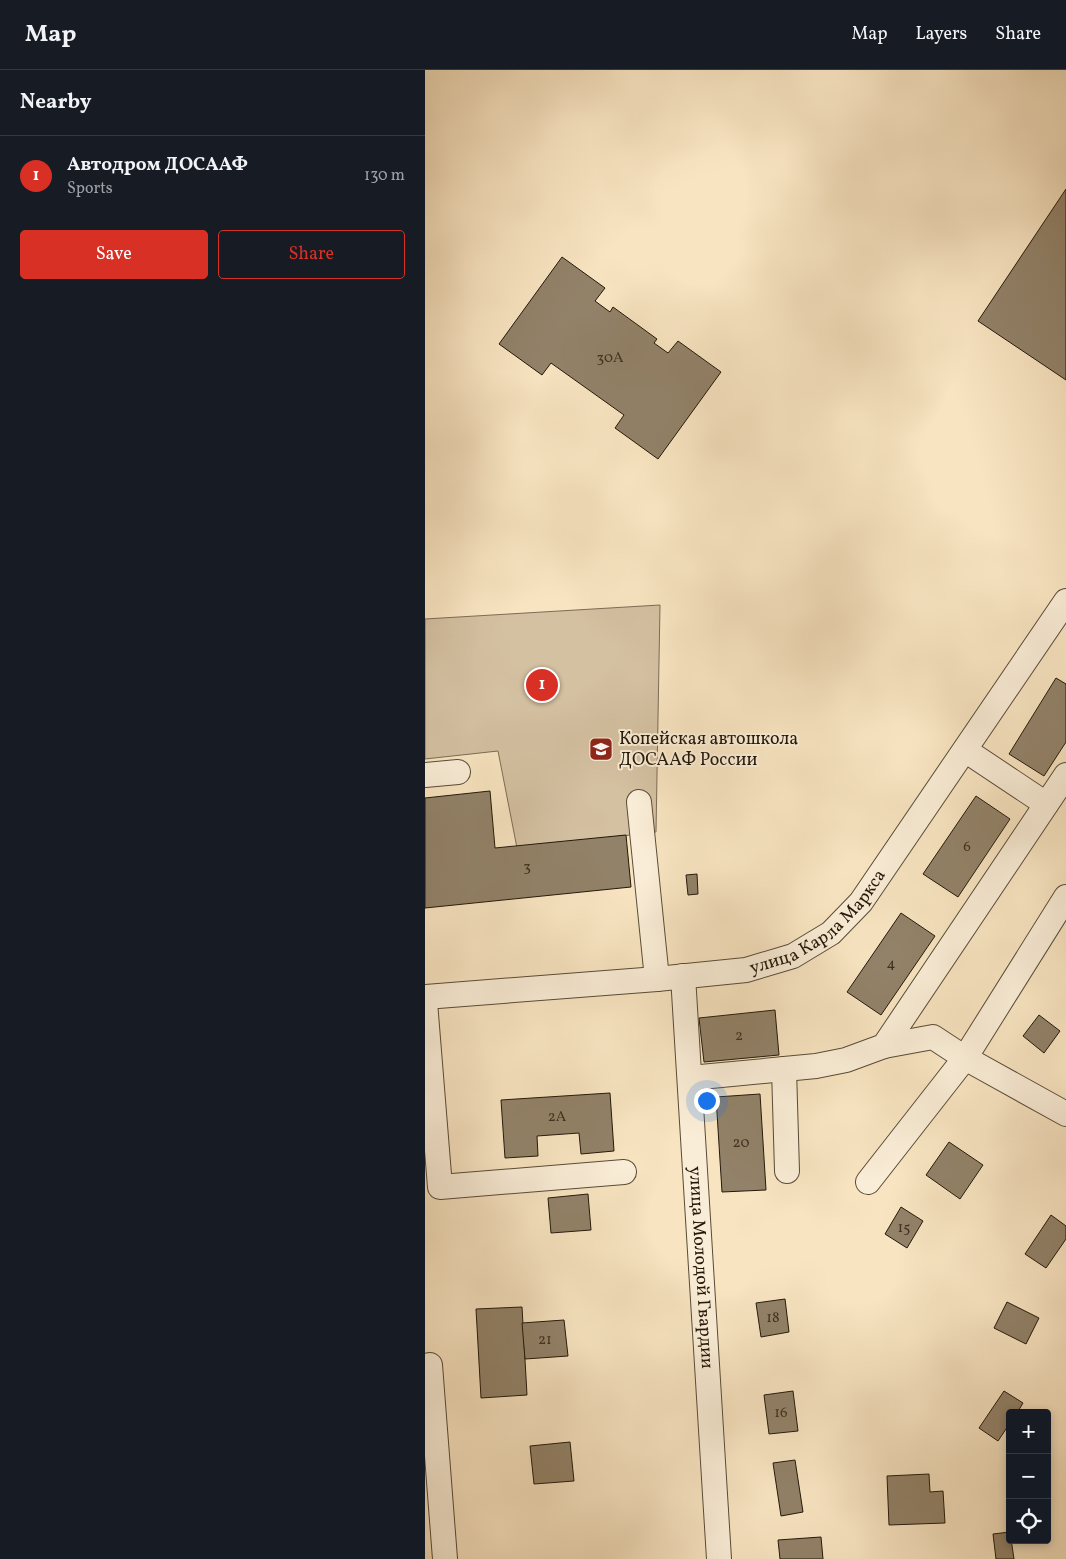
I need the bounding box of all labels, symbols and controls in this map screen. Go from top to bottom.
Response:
text: Map [25,18,76,52]
text: Map [851,22,887,47]
text: Layers [915,22,967,47]
text: Share [995,22,1041,47]
text: Nearby [20,88,91,117]
text: Автодром ДОСААФ [67,152,248,178]
text: 1 [33,165,39,187]
text: 130 m [364,165,405,187]
text: Sports [67,178,113,200]
button: Save [20,230,208,279]
button: Share [218,230,405,279]
house number: 30А [597,348,624,369]
pin: 1 [526,666,558,704]
place label: Копейская автошкола ДОСААФ России [619,727,798,773]
school or university icon: Копейская автошкола ДОСААФ России [588,736,614,762]
house number: 6 [963,837,971,858]
house number: 3 [523,857,531,878]
street label: улица Карла Маркса [747,865,892,981]
house number: 4 [887,954,896,975]
house number: 2 [735,1026,743,1047]
your location [694,1088,720,1114]
house number: 2А [548,1107,567,1128]
house number: 20 [733,1133,749,1154]
street label: улица Молодой Гвардии [682,1165,720,1370]
house number: 15 [897,1218,911,1239]
house number: 18 [766,1308,780,1329]
house number: 21 [538,1330,552,1351]
house number: 16 [774,1403,788,1424]
map controls [1006,1409,1051,1544]
button: + [1006,1409,1051,1454]
button: − [1006,1454,1051,1499]
button: locate [1006,1499,1051,1544]

